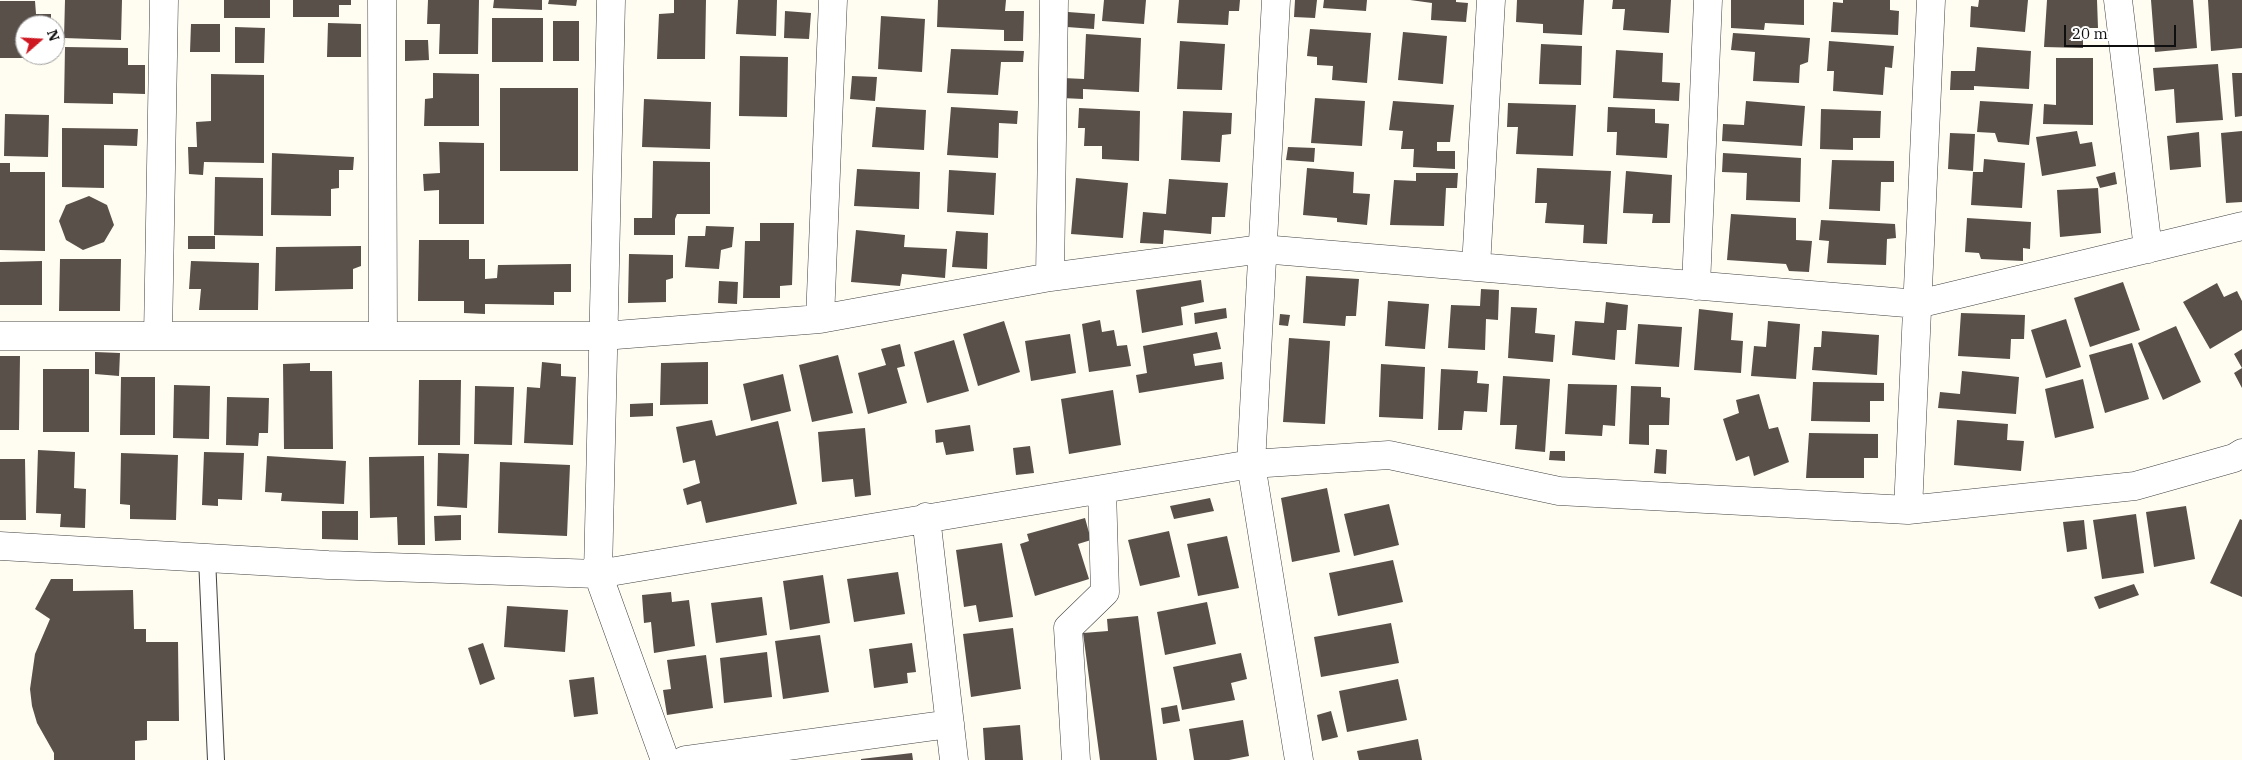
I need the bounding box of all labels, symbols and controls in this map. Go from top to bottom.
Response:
north arrow [15,15,65,65]
scale bar [2067,15,2180,47]
text: 20 m [2072,24,2108,43]
text: N [43,27,64,44]

